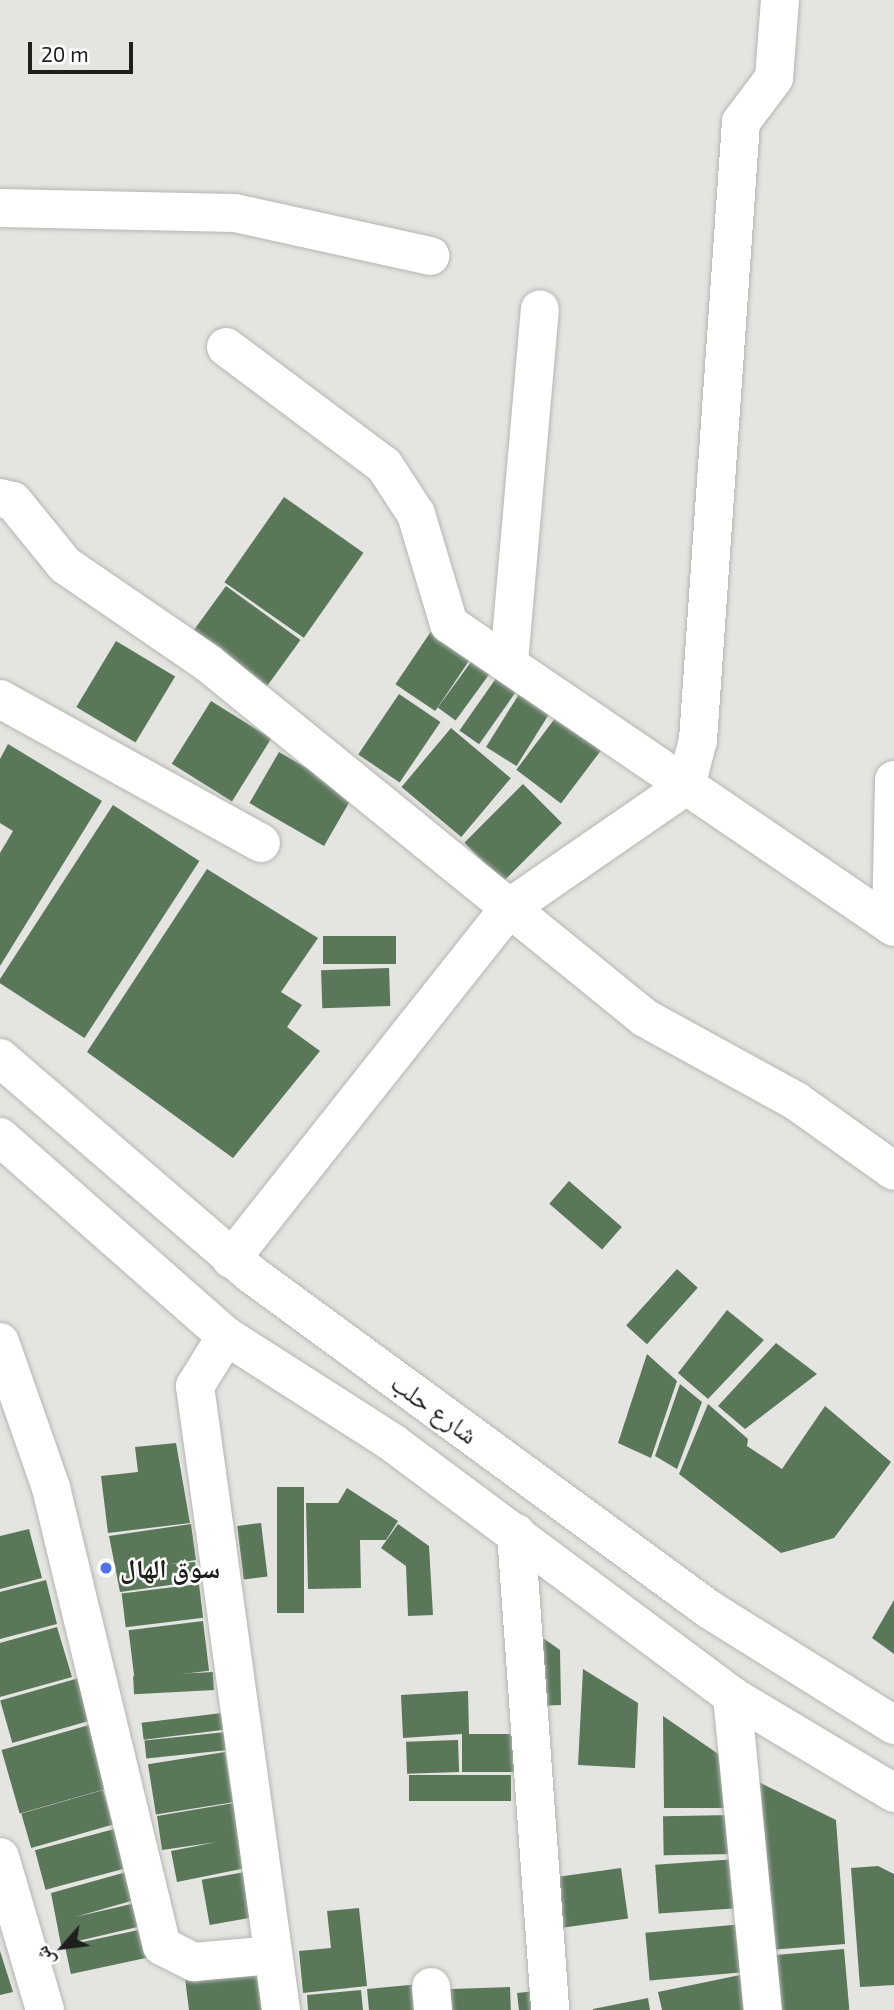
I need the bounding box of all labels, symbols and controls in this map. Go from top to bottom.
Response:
scale bar [32,28,136,72]
text: 20 m [41,41,89,66]
street label: شارع حلب [386,1366,484,1450]
place label: سوق الهال [120,1552,220,1584]
marker: سوق الهال [98,1560,114,1576]
north arrow [28,1912,98,1982]
text: ش [29,1943,59,1971]

